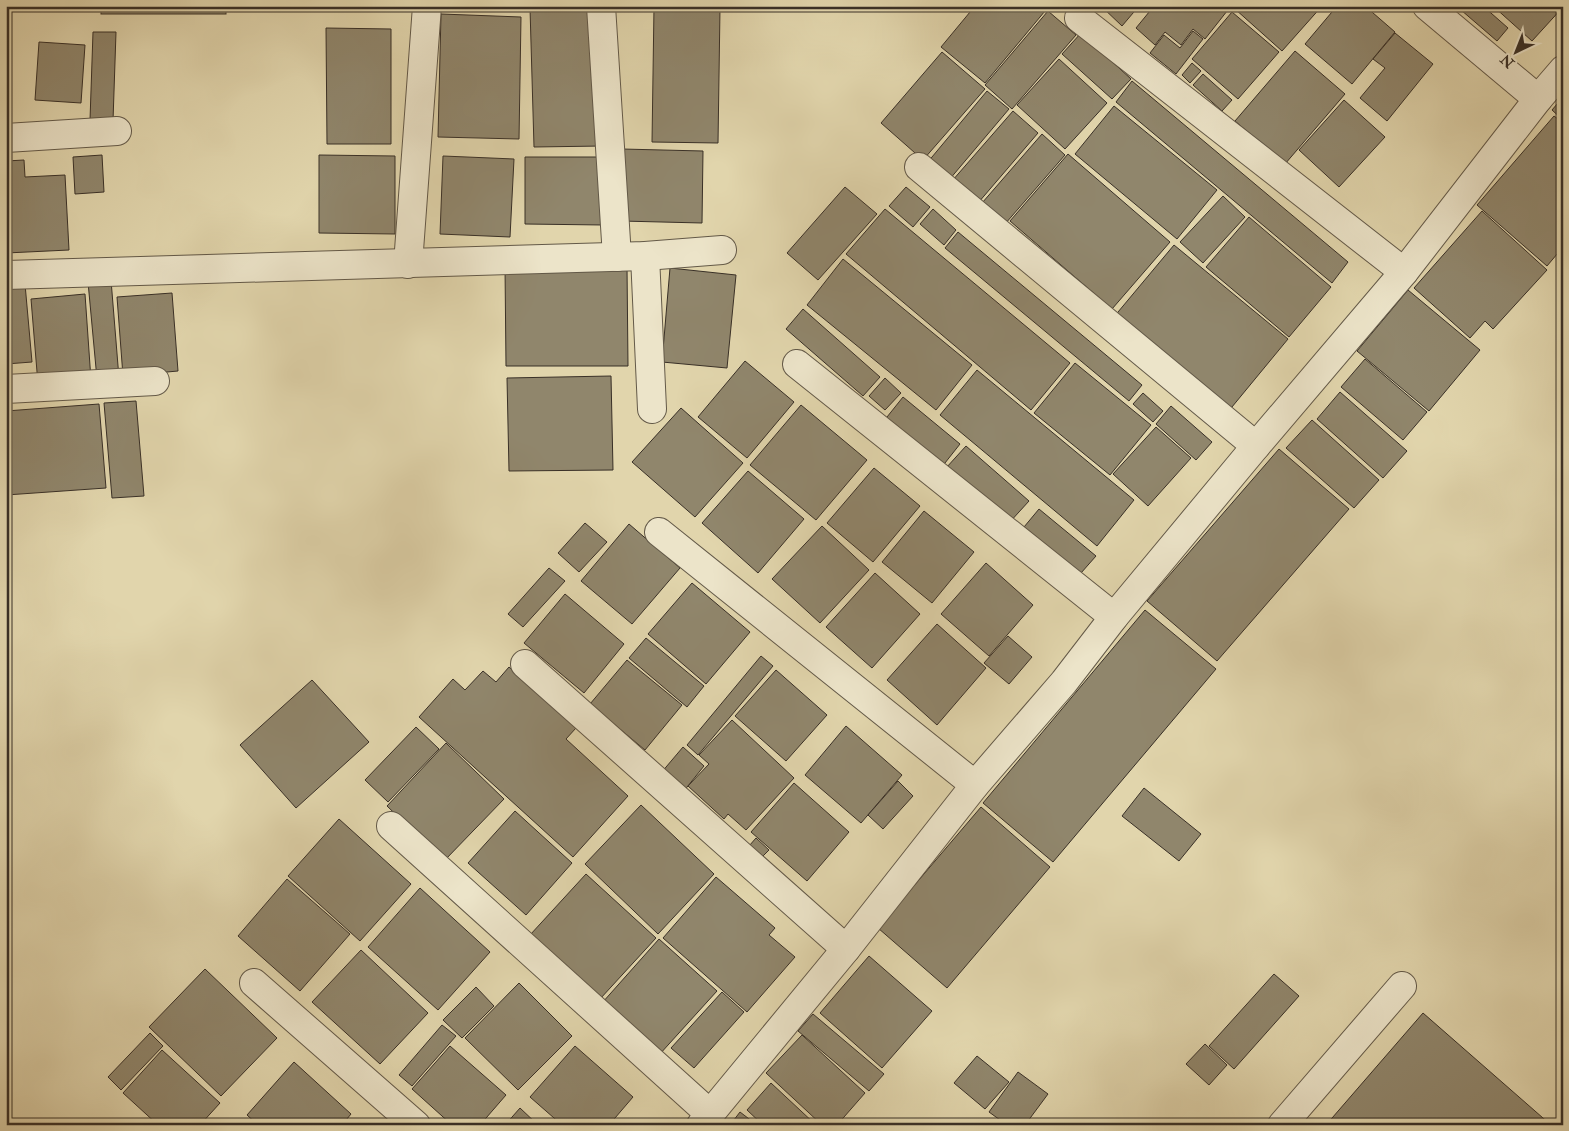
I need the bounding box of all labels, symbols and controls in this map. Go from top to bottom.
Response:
north arrow [1492,28,1542,78]
text: N [1497,50,1519,72]

